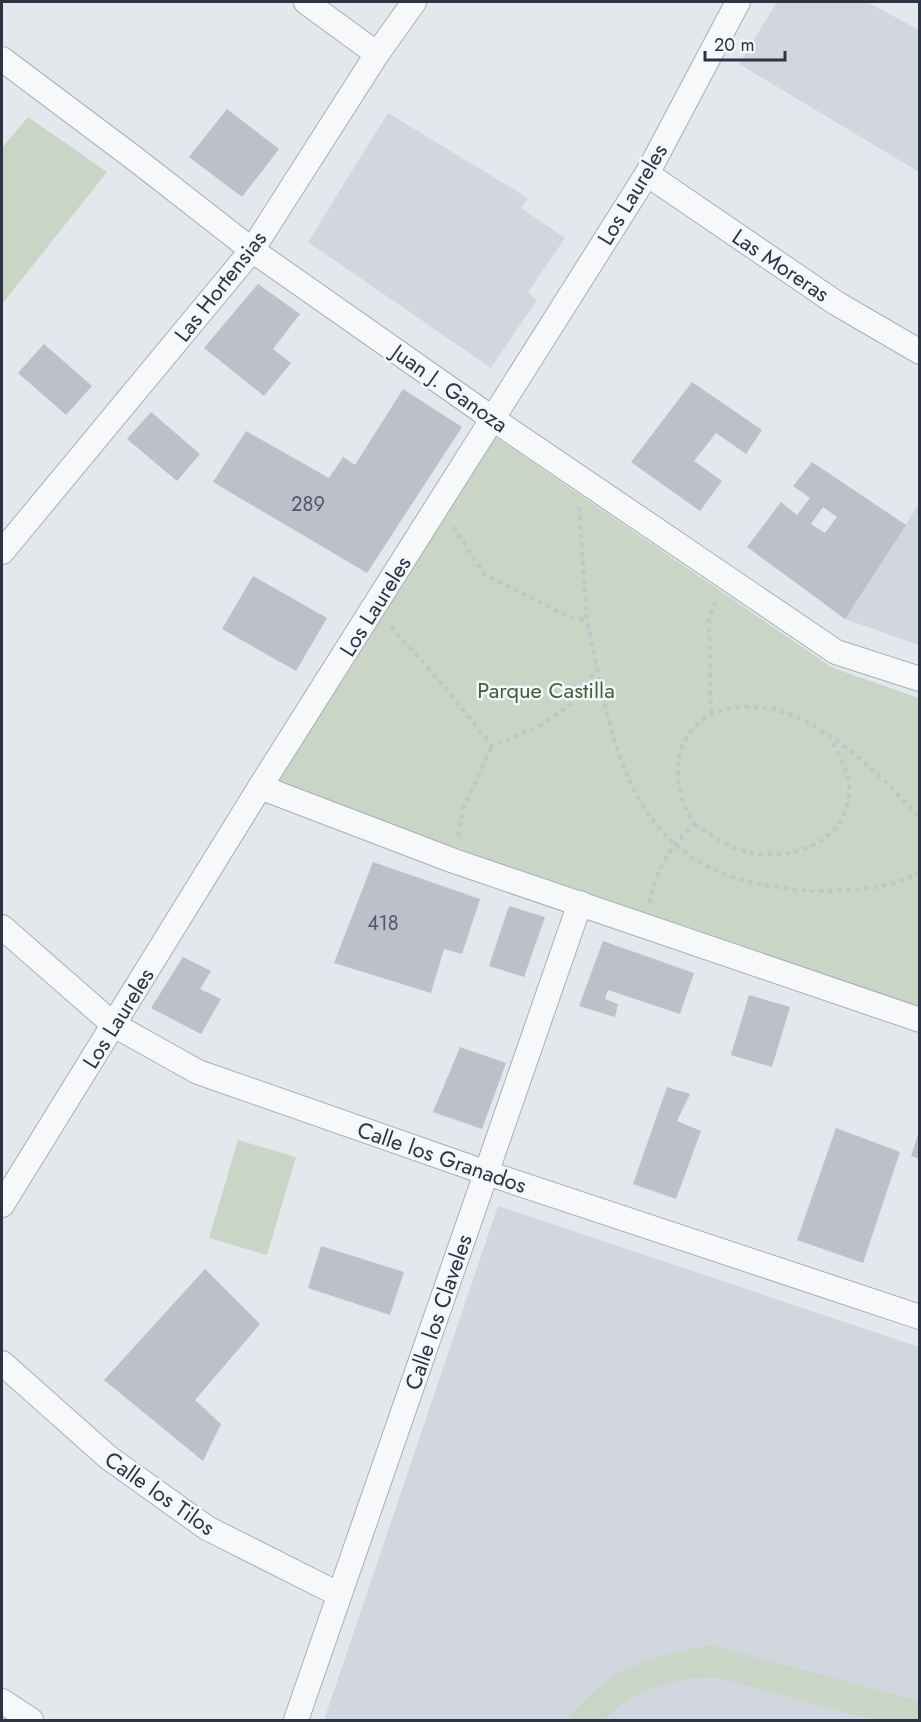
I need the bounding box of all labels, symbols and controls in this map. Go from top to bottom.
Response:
scale bar [705,24,784,62]
text: 20 m [714,32,754,58]
street label: Los Laureles [589,137,675,251]
street label: Las Moreras [726,221,836,309]
street label: Las Hortensias [166,223,274,348]
street label: Juan J. Ganoza [383,334,515,440]
house number: 289 [291,490,325,519]
street label: Los Laureles [331,549,419,662]
park label: Parque Castilla [477,674,615,706]
house number: 418 [367,909,399,938]
street label: Los Laureles [74,961,162,1074]
street label: Calle los Granados [353,1113,531,1201]
street label: Calle los Claveles [396,1230,480,1394]
street label: Calle los Tilos [98,1443,222,1543]

